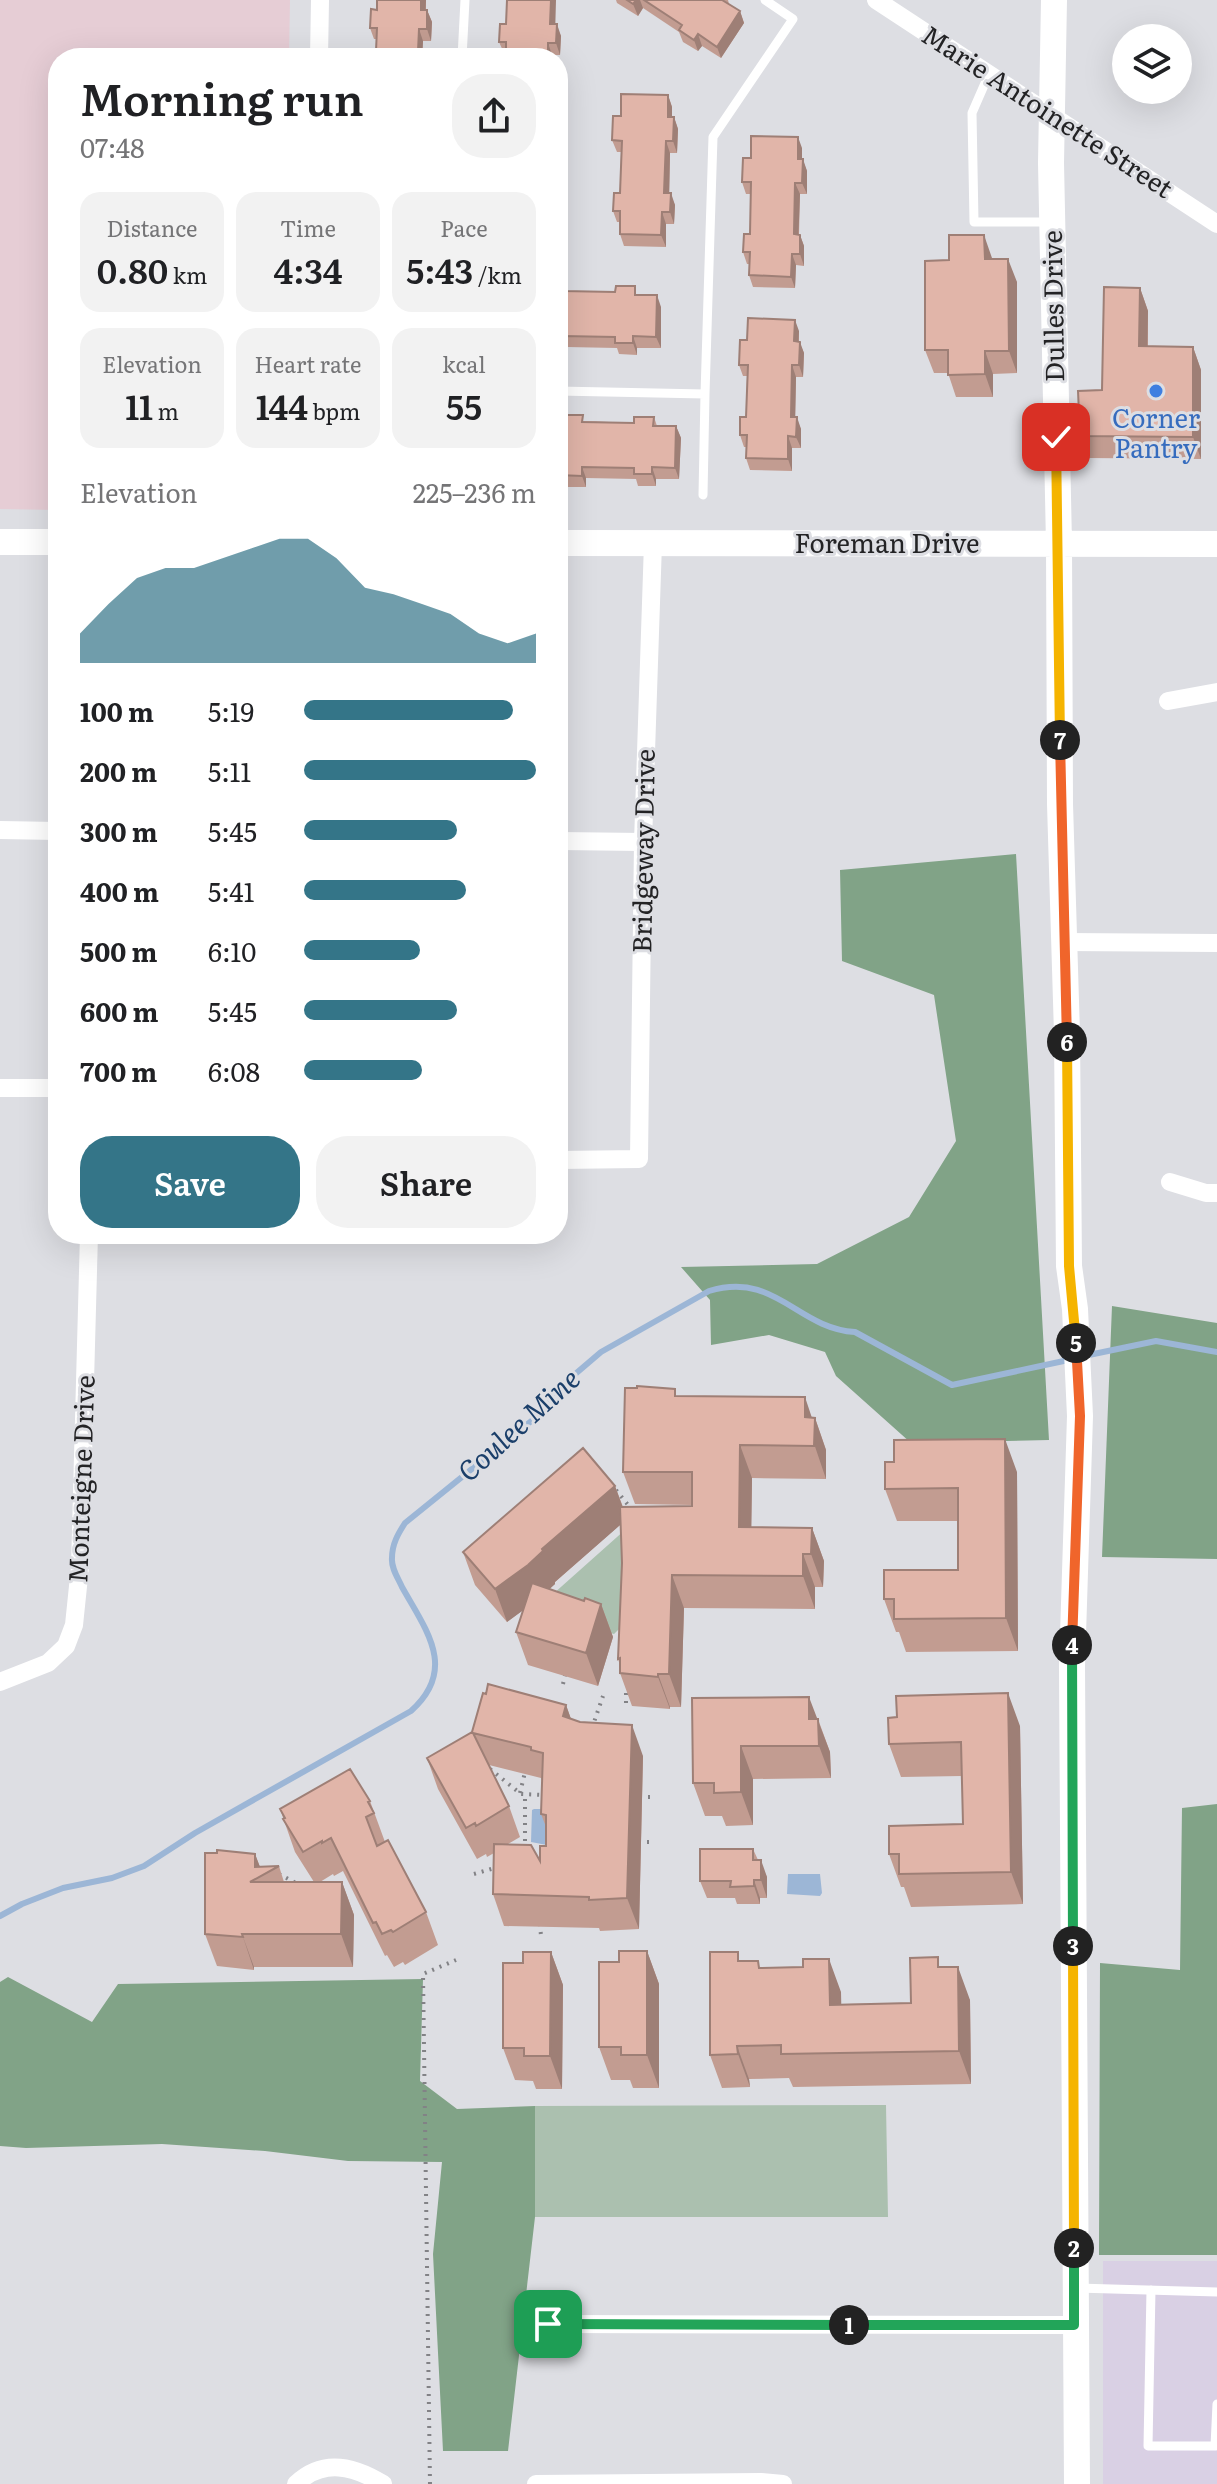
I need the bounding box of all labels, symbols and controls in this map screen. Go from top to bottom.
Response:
street label: Marie Antoinette Street [915,14,1182,206]
map controls [1112,24,1192,104]
button: layers [1112,24,1192,104]
text: Morning run [80,64,364,130]
button: share [452,74,536,158]
text: 07:48 [80,127,144,166]
text: Distance [107,211,197,244]
text: Time [280,211,336,244]
text: Pace [440,211,488,244]
street label: Dulles Drive [1031,230,1072,382]
text: 0.80 [97,244,168,294]
text: 4:34 [273,244,343,294]
text: 5:43 [406,244,473,294]
text: km [168,258,207,291]
text: /km [473,258,522,291]
text: Elevation [102,347,202,380]
text: Heart rate [255,347,361,380]
text: kcal [442,347,486,380]
text: 11 [125,380,153,430]
text: 144 [256,380,308,430]
text: 55 [446,380,482,430]
marker: Corner Pantry [1147,382,1165,400]
text: m [153,394,179,427]
text: bpm [308,394,360,427]
place label: Corner Pantry [1112,397,1201,466]
pin [1022,403,1090,471]
icon: check [1034,415,1078,459]
text: Elevation [80,472,198,511]
text: 225–236 m [413,472,536,511]
street label: Foreman Drive [795,522,979,561]
text: 100 m [80,691,154,730]
text: 5:19 [208,691,254,730]
pin: 7 [1040,720,1080,760]
text: 7 [1054,723,1066,756]
street label: Bridgeway Drive [620,748,663,953]
text: 200 m [80,751,157,790]
text: 5:11 [208,751,251,790]
text: 300 m [80,811,158,850]
text: 5:45 [208,811,257,850]
text: 400 m [80,871,159,910]
text: 5:41 [208,871,254,910]
text: 500 m [80,931,157,970]
text: 6:10 [208,931,256,970]
text: 600 m [80,991,158,1030]
text: 5:45 [208,991,257,1030]
pin: 6 [1047,1022,1087,1062]
text: 6 [1061,1025,1073,1058]
text: 700 m [80,1051,157,1090]
text: 6:08 [208,1051,260,1090]
button: Save [80,1136,300,1228]
button: Share [316,1136,536,1228]
pin: 5 [1056,1323,1096,1363]
text: 5 [1070,1326,1082,1359]
water label: Coulee Mine [447,1357,588,1490]
street label: Monteigne Drive [56,1374,103,1584]
pin: 4 [1052,1625,1092,1665]
text: 4 [1065,1628,1079,1661]
pin: 3 [1053,1926,1093,1966]
text: 3 [1067,1929,1079,1962]
pin: 2 [1054,2228,1094,2268]
text: 2 [1068,2231,1080,2264]
pin [514,2290,582,2358]
icon: arrive [526,2302,570,2346]
pin: 1 [829,2305,869,2345]
text: 1 [844,2308,854,2341]

